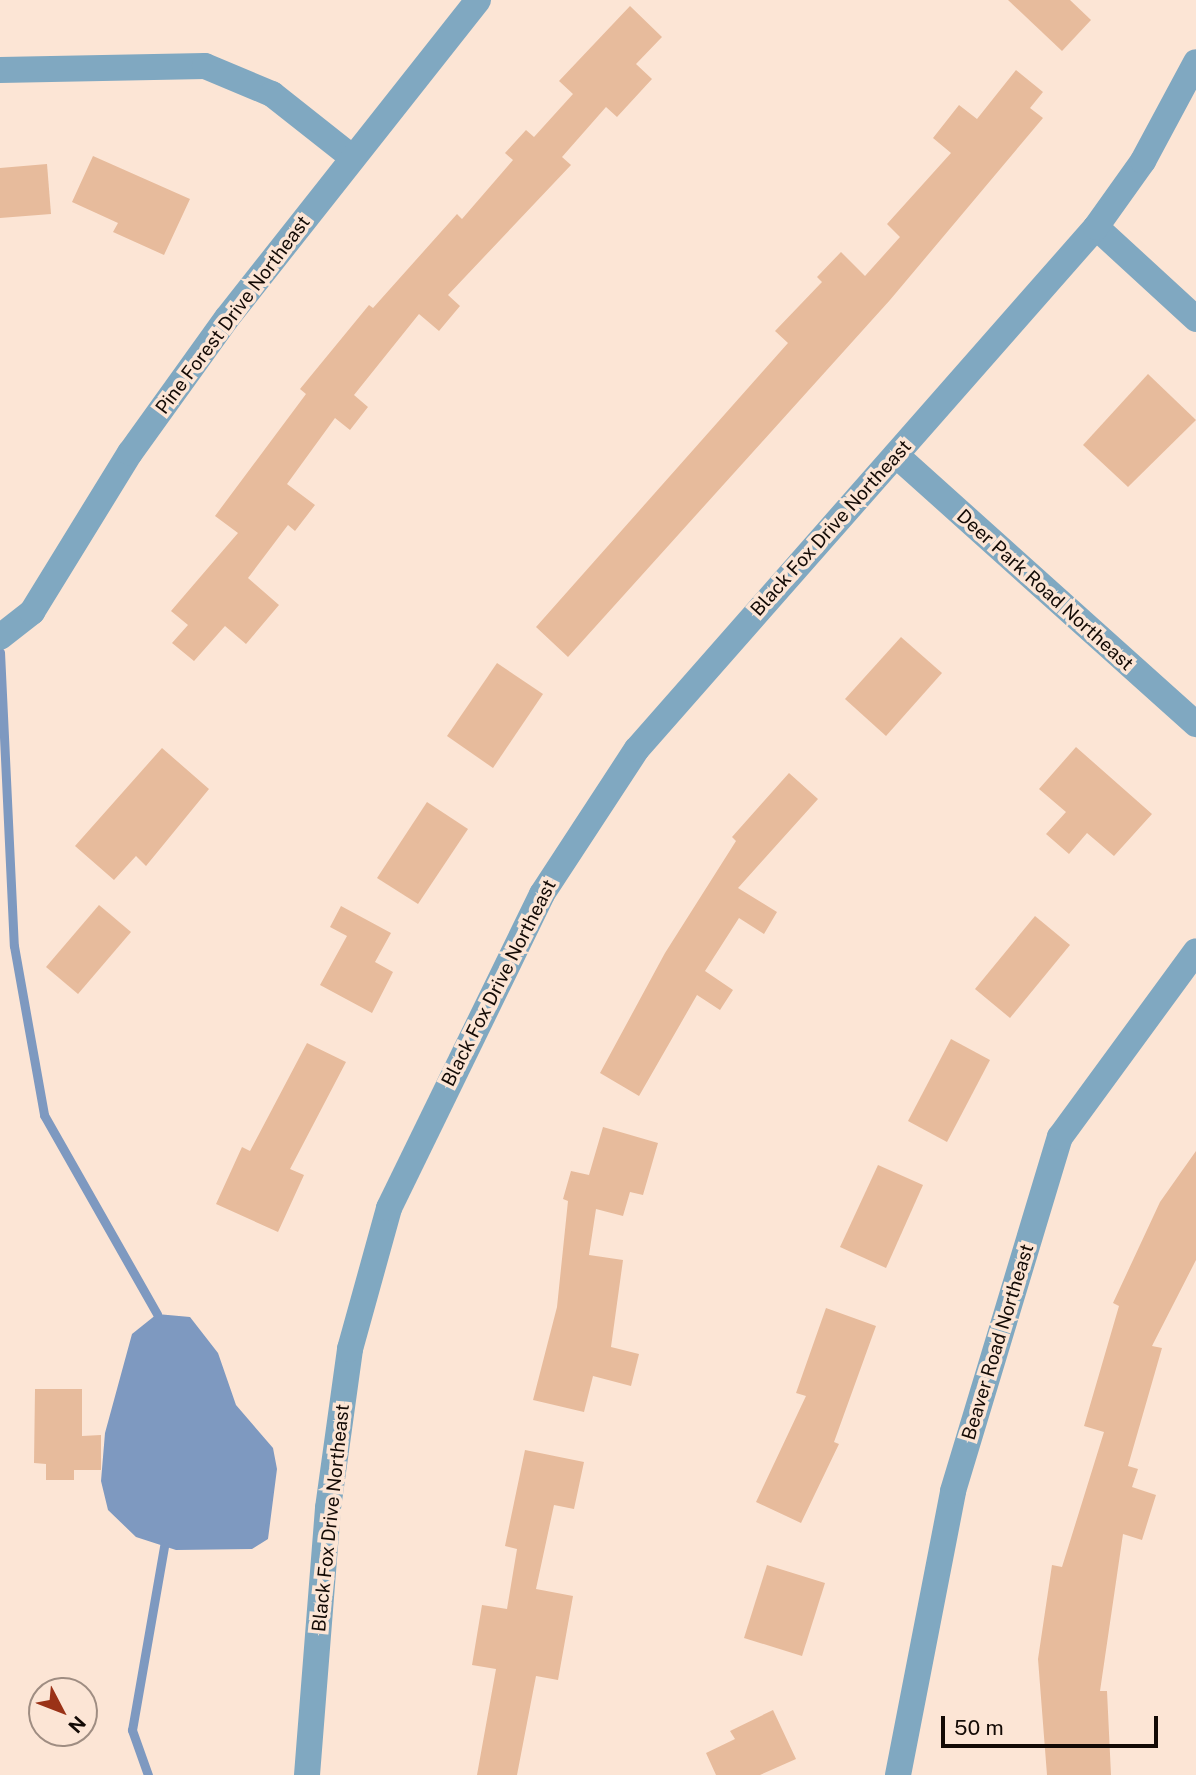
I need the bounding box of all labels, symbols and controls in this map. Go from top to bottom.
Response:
street label: Pine Forest Drive Northeast [151,211,315,419]
street label: Black Fox Drive Northeast [746,435,916,621]
street label: Deer Park Road Northeast [952,505,1138,675]
street label: Black Fox Drive Northeast [437,876,561,1090]
street label: Beaver Road Northeast [957,1241,1039,1443]
street label: Black Fox Drive Northeast [308,1403,354,1633]
north arrow [28,1677,98,1747]
scale bar [944,1702,1161,1746]
text: N [64,1712,90,1738]
text: 50 m [954,1715,1004,1740]

